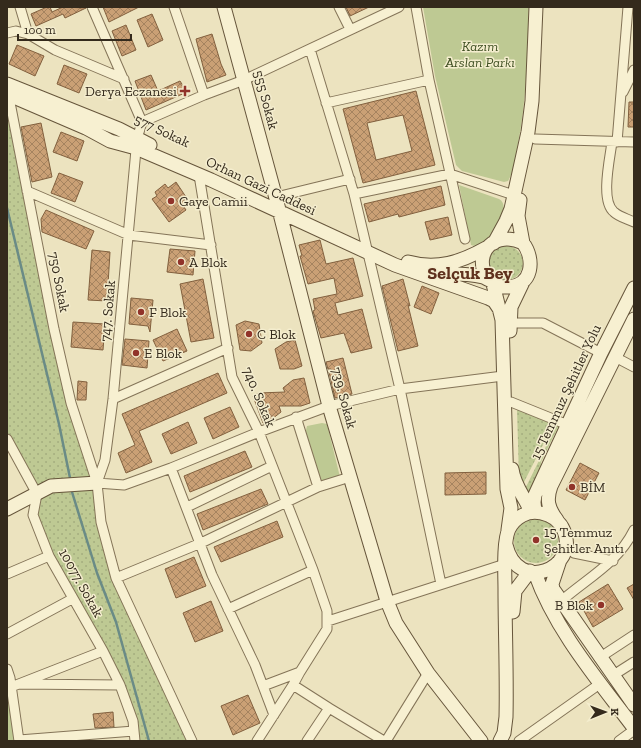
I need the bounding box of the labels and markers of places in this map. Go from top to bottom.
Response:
place label: Derya Eczanesi [85,83,177,100]
marker: Derya Eczanesi [180,86,190,96]
place label: Gaye Camii [179,193,248,210]
marker: Gaye Camii [166,196,176,206]
place label: A Blok [189,254,228,271]
marker: A Blok [176,257,186,267]
place label: F Blok [149,304,187,321]
marker: F Blok [136,307,146,317]
place label: C Blok [257,326,296,343]
marker: C Blok [244,329,254,339]
place label: E Blok [144,345,183,362]
marker: E Blok [131,348,141,358]
place label: BİM [580,479,605,496]
marker: BİM [567,482,577,492]
place label: 15 Temmuz Şehitler Anıtı [544,524,624,557]
marker: 15 Temmuz Şehitler Anıtı [531,535,541,545]
place label: B Blok [555,597,594,614]
marker: B Blok [596,600,606,610]

